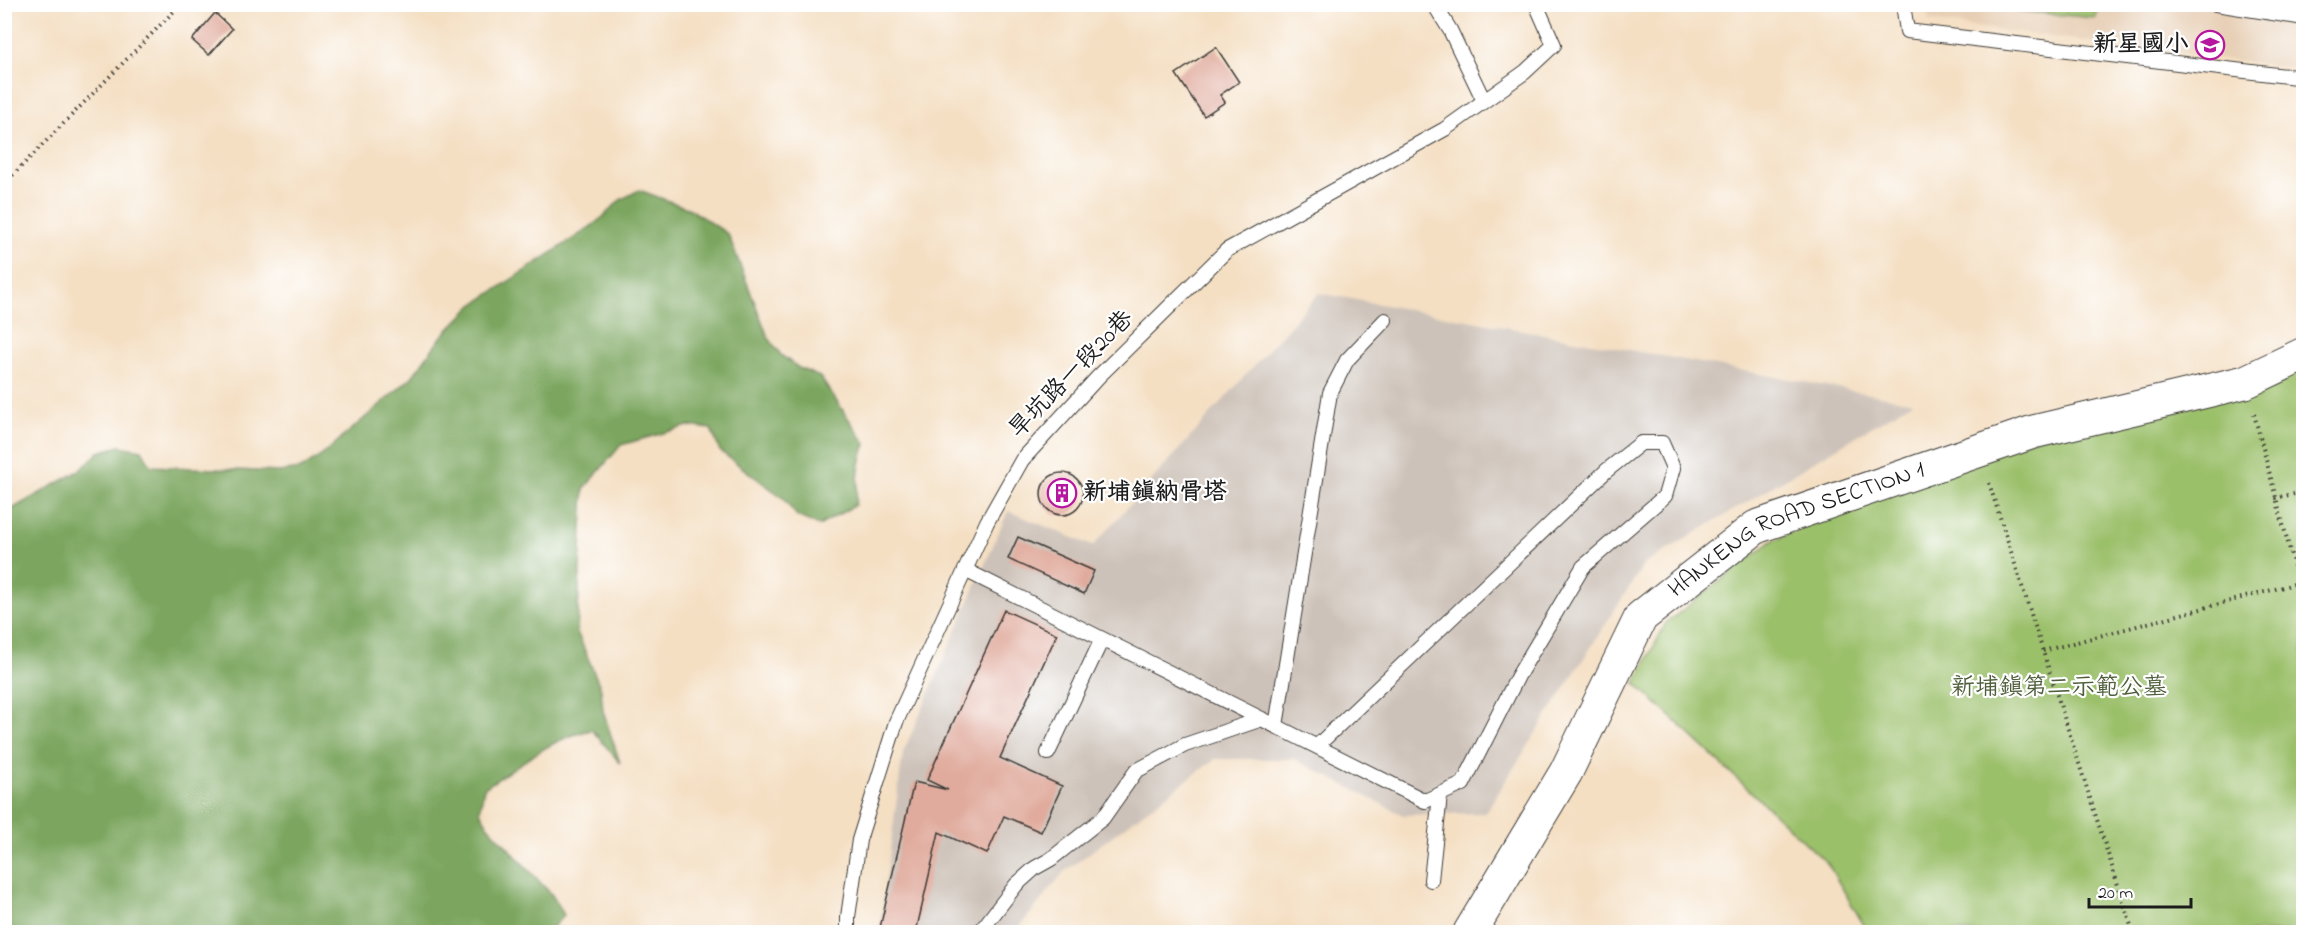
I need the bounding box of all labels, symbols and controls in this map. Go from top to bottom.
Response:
place label: 新星國小 [2093,28,2189,63]
school or university icon: 新星國小 [2194,29,2226,61]
street label: 旱坑路一段20巷 [1002,303,1142,447]
street label: HANKENG ROAD SECTION 1 [1661,453,1930,607]
place label: 新埔鎮納骨塔 [1083,476,1227,511]
building icon: 新埔鎮納骨塔 [1046,477,1078,509]
park label: 新埔鎮第二示範公墓 [1951,671,2167,706]
scale bar [2089,871,2191,909]
text: 20 m [2098,881,2133,907]

